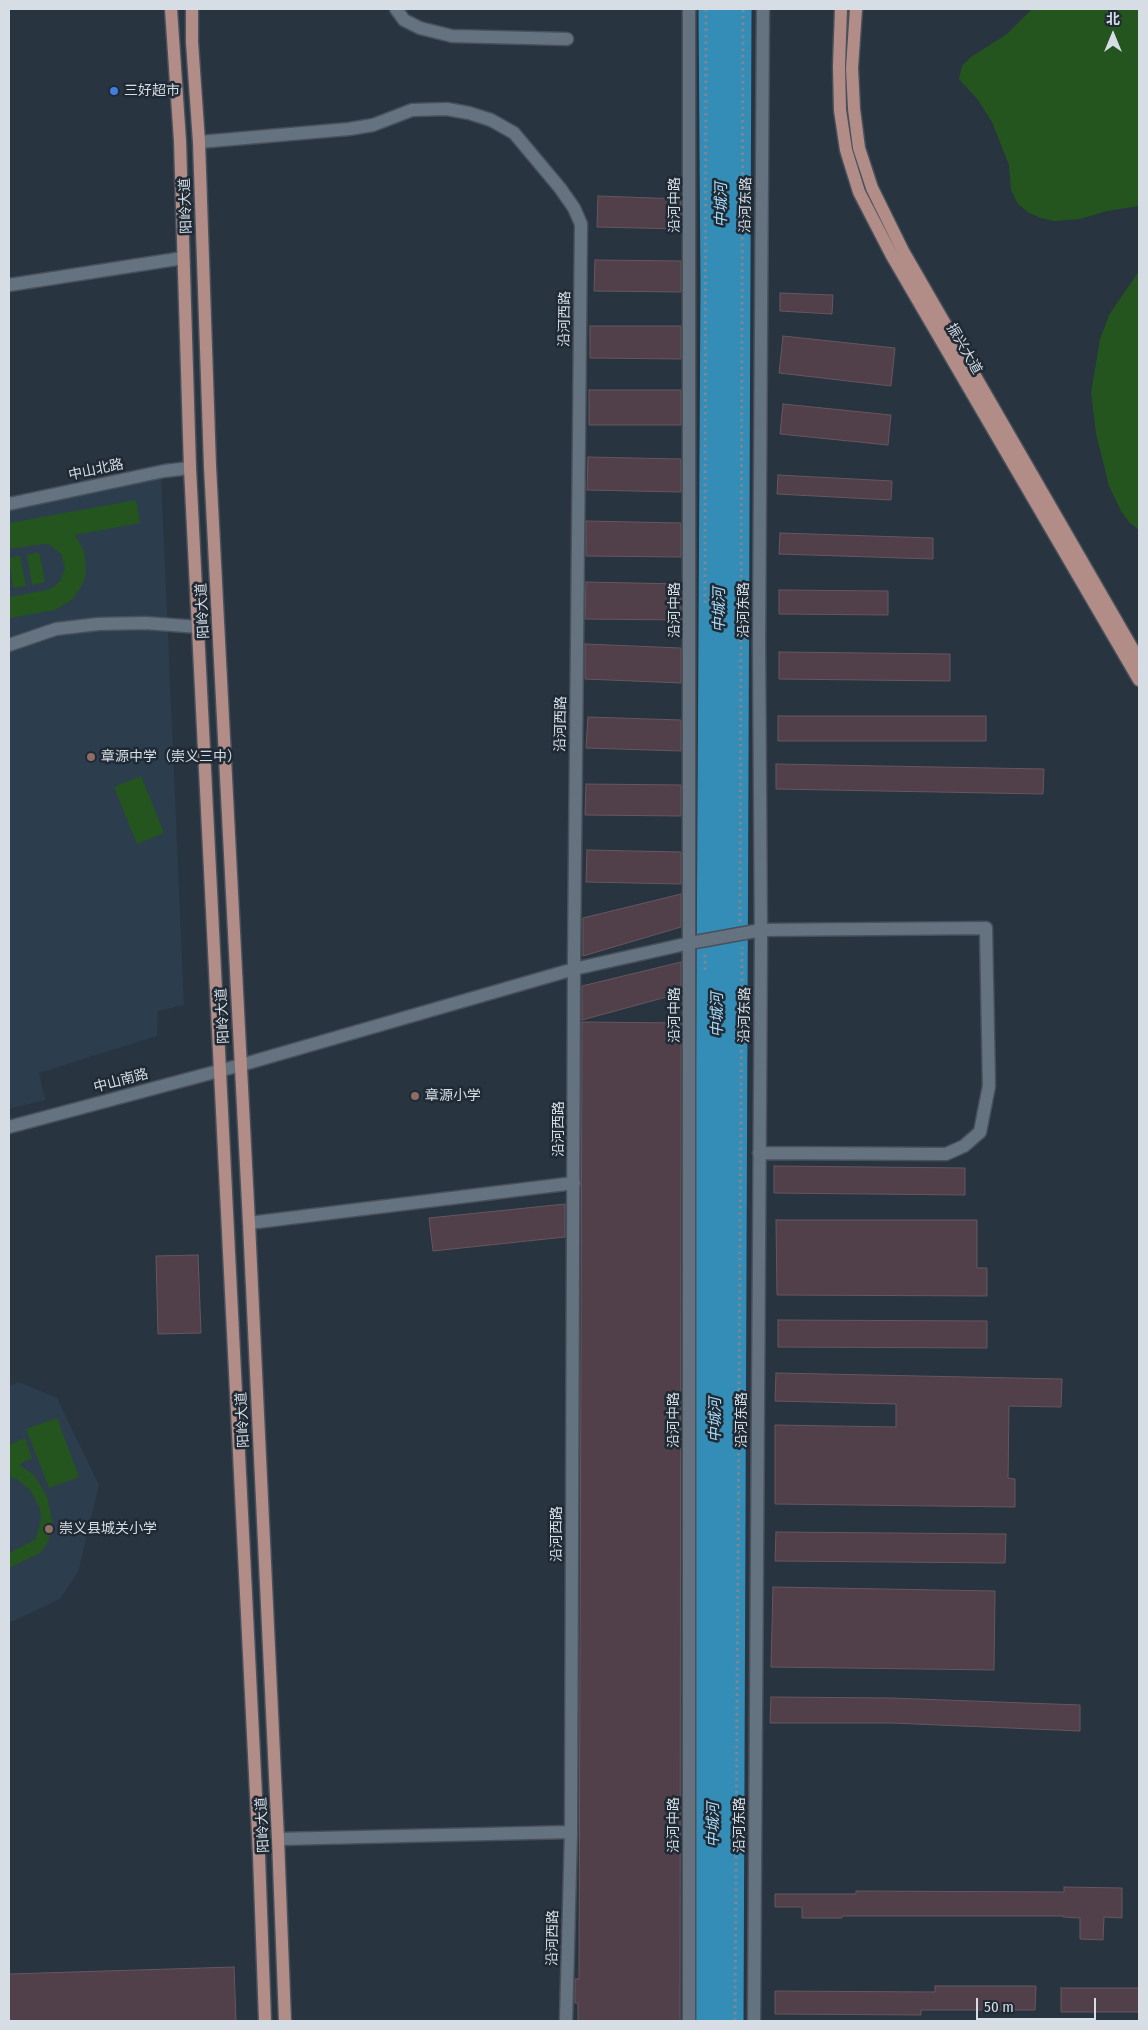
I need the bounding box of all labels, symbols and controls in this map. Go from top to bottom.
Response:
north arrow [1088,10,1138,60]
text: 北 [1106,11,1120,28]
place label: 三好超市 [124,83,180,99]
marker: 三好超市 [108,85,120,97]
street label: 沿河中路 [667,177,683,233]
street label: 沿河东路 [737,177,755,233]
street label: 阳岭大道 [177,178,195,234]
water label: 中城河 [713,183,731,227]
street label: 沿河西路 [556,291,574,347]
street label: 振兴大道 [943,321,985,377]
street label: 中山北路 [67,456,125,484]
street label: 沿河中路 [667,582,683,638]
street label: 沿河东路 [736,582,752,638]
street label: 阳岭大道 [193,583,213,639]
water label: 中城河 [711,588,729,632]
street label: 沿河西路 [552,696,570,752]
place label: 章源中学（崇义三中） [101,749,241,765]
marker: 章源中学（崇义三中） [85,751,97,763]
street label: 沿河中路 [667,987,683,1043]
street label: 沿河东路 [736,987,754,1043]
street label: 阳岭大道 [213,988,233,1044]
water label: 中城河 [709,993,727,1037]
street label: 中山南路 [92,1066,150,1096]
place label: 章源小学 [425,1088,481,1104]
marker: 章源小学 [409,1090,421,1102]
street label: 沿河西路 [551,1101,567,1157]
street label: 阳岭大道 [233,1392,253,1448]
street label: 沿河中路 [666,1392,682,1448]
street label: 沿河东路 [734,1392,750,1448]
water label: 中城河 [707,1398,725,1442]
street label: 沿河西路 [549,1506,565,1562]
place label: 崇义县城关小学 [59,1521,157,1537]
marker: 崇义县城关小学 [43,1523,55,1535]
street label: 阳岭大道 [253,1797,273,1853]
street label: 沿河中路 [666,1797,682,1853]
street label: 沿河东路 [732,1797,748,1853]
water label: 中城河 [705,1803,723,1847]
street label: 沿河西路 [544,1910,562,1966]
scale bar [978,1988,1098,2020]
text: 50 m [984,1998,1014,2016]

